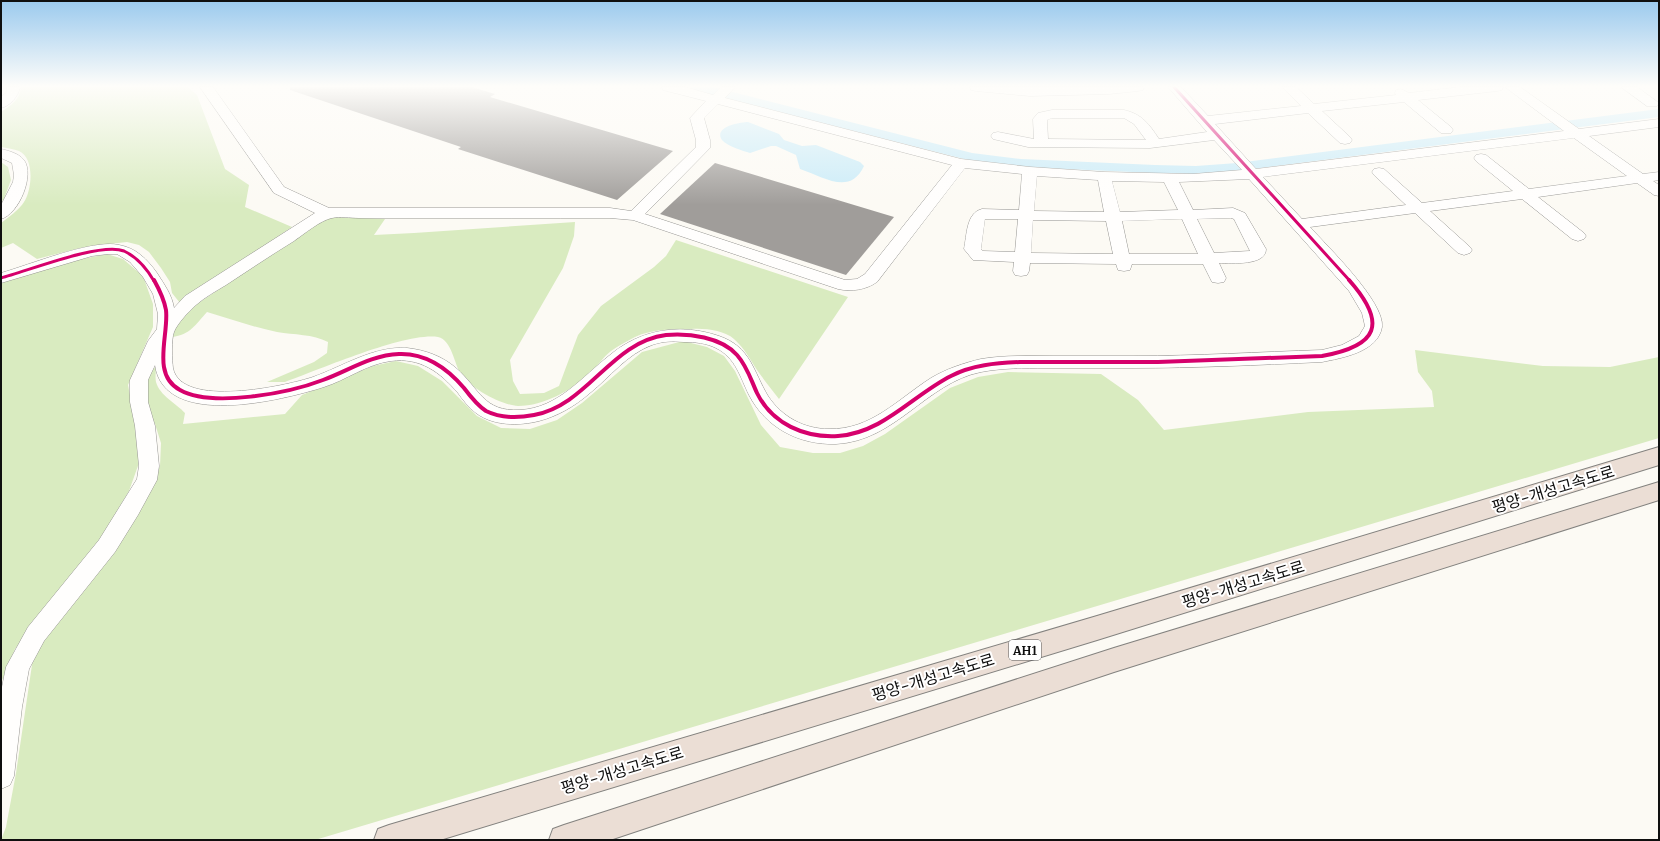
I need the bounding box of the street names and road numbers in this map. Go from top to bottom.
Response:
street label: 평양-개성고속도로 [1489,461,1617,517]
street label: 평양-개성고속도로 [1179,556,1307,612]
road number: AH1 [1009,640,1041,660]
street label: 평양-개성고속도로 [869,649,997,705]
street label: 평양-개성고속도로 [558,742,686,798]

